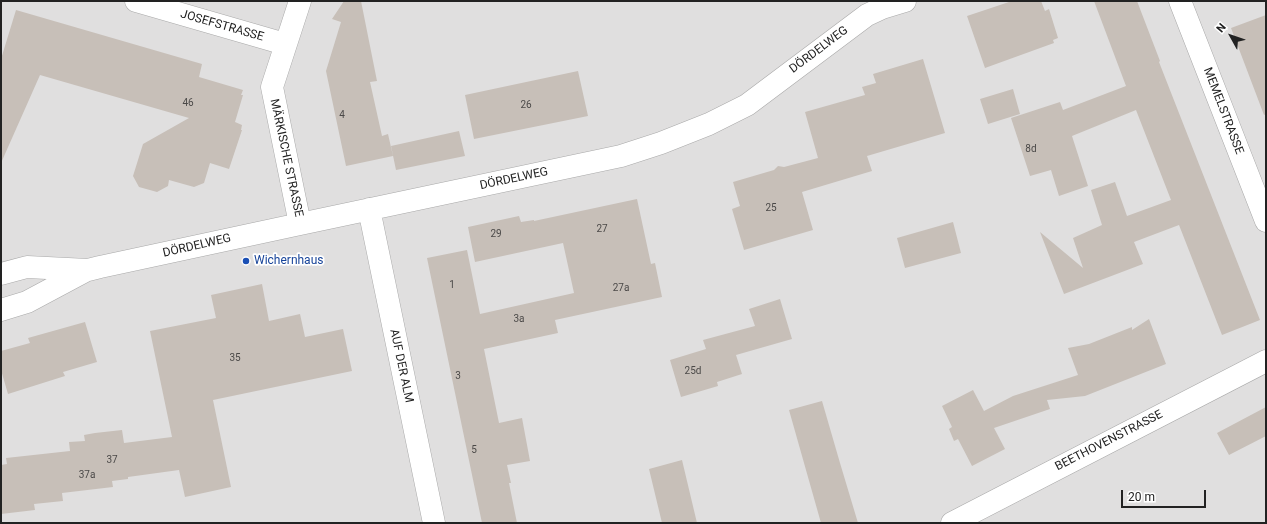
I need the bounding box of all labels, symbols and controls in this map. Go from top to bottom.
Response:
street label: JOSEFSTRASSE [179,7,265,45]
north arrow [1211,16,1251,56]
text: N [1214,21,1229,35]
street label: DÖRDELWEG [787,23,851,77]
street label: MEMELSTRASSE [1200,66,1246,156]
house number: 46 [182,97,194,109]
street label: MÄRKISCHE STRASSE [266,98,306,218]
house number: 26 [520,99,532,111]
house number: 4 [339,109,345,121]
house number: 8d [1025,143,1037,155]
street label: DÖRDELWEG [479,165,549,193]
house number: 25 [765,202,777,214]
house number: 27 [596,223,608,235]
house number: 29 [490,228,502,240]
street label: DÖRDELWEG [162,231,232,261]
place label: Wichernhaus [254,254,323,268]
marker: Wichernhaus [241,256,251,266]
house number: 1 [449,279,455,291]
house number: 27a [613,282,629,294]
house number: 3a [513,313,525,325]
street label: AUF DER ALM [386,328,416,404]
house number: 35 [229,352,241,364]
house number: 25d [685,365,701,377]
house number: 3 [455,370,461,382]
street label: BEETHOVENSTRASSE [1053,408,1165,474]
house number: 5 [471,444,477,456]
house number: 37 [106,454,118,466]
house number: 37a [79,469,95,481]
scale bar [1123,482,1208,508]
text: 20 m [1128,490,1155,504]

